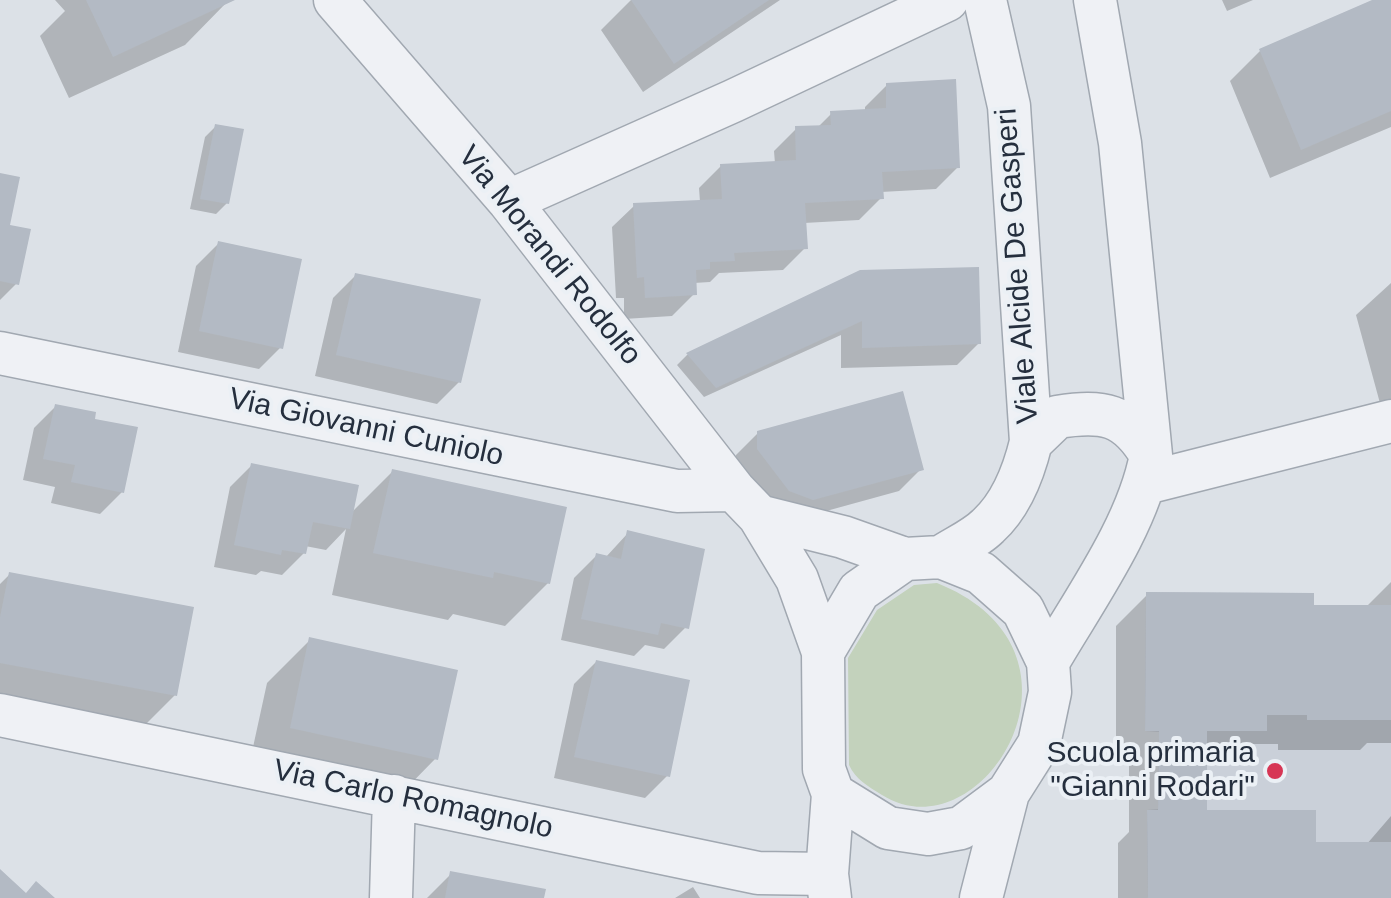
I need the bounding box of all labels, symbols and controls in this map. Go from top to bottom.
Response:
street label: Viale Alcide De Gasperi [989,107,1047,425]
street label: Via Morandi Rodolfo [450,139,648,373]
street label: Via Giovanni Cuniolo [226,381,506,475]
place label: Scuola primaria "Gianni Rodari" [1047,736,1255,806]
street label: Via Carlo Romagnolo [270,753,556,847]
marker: Scuola primaria "Gianni Rodari" [1264,760,1286,782]

